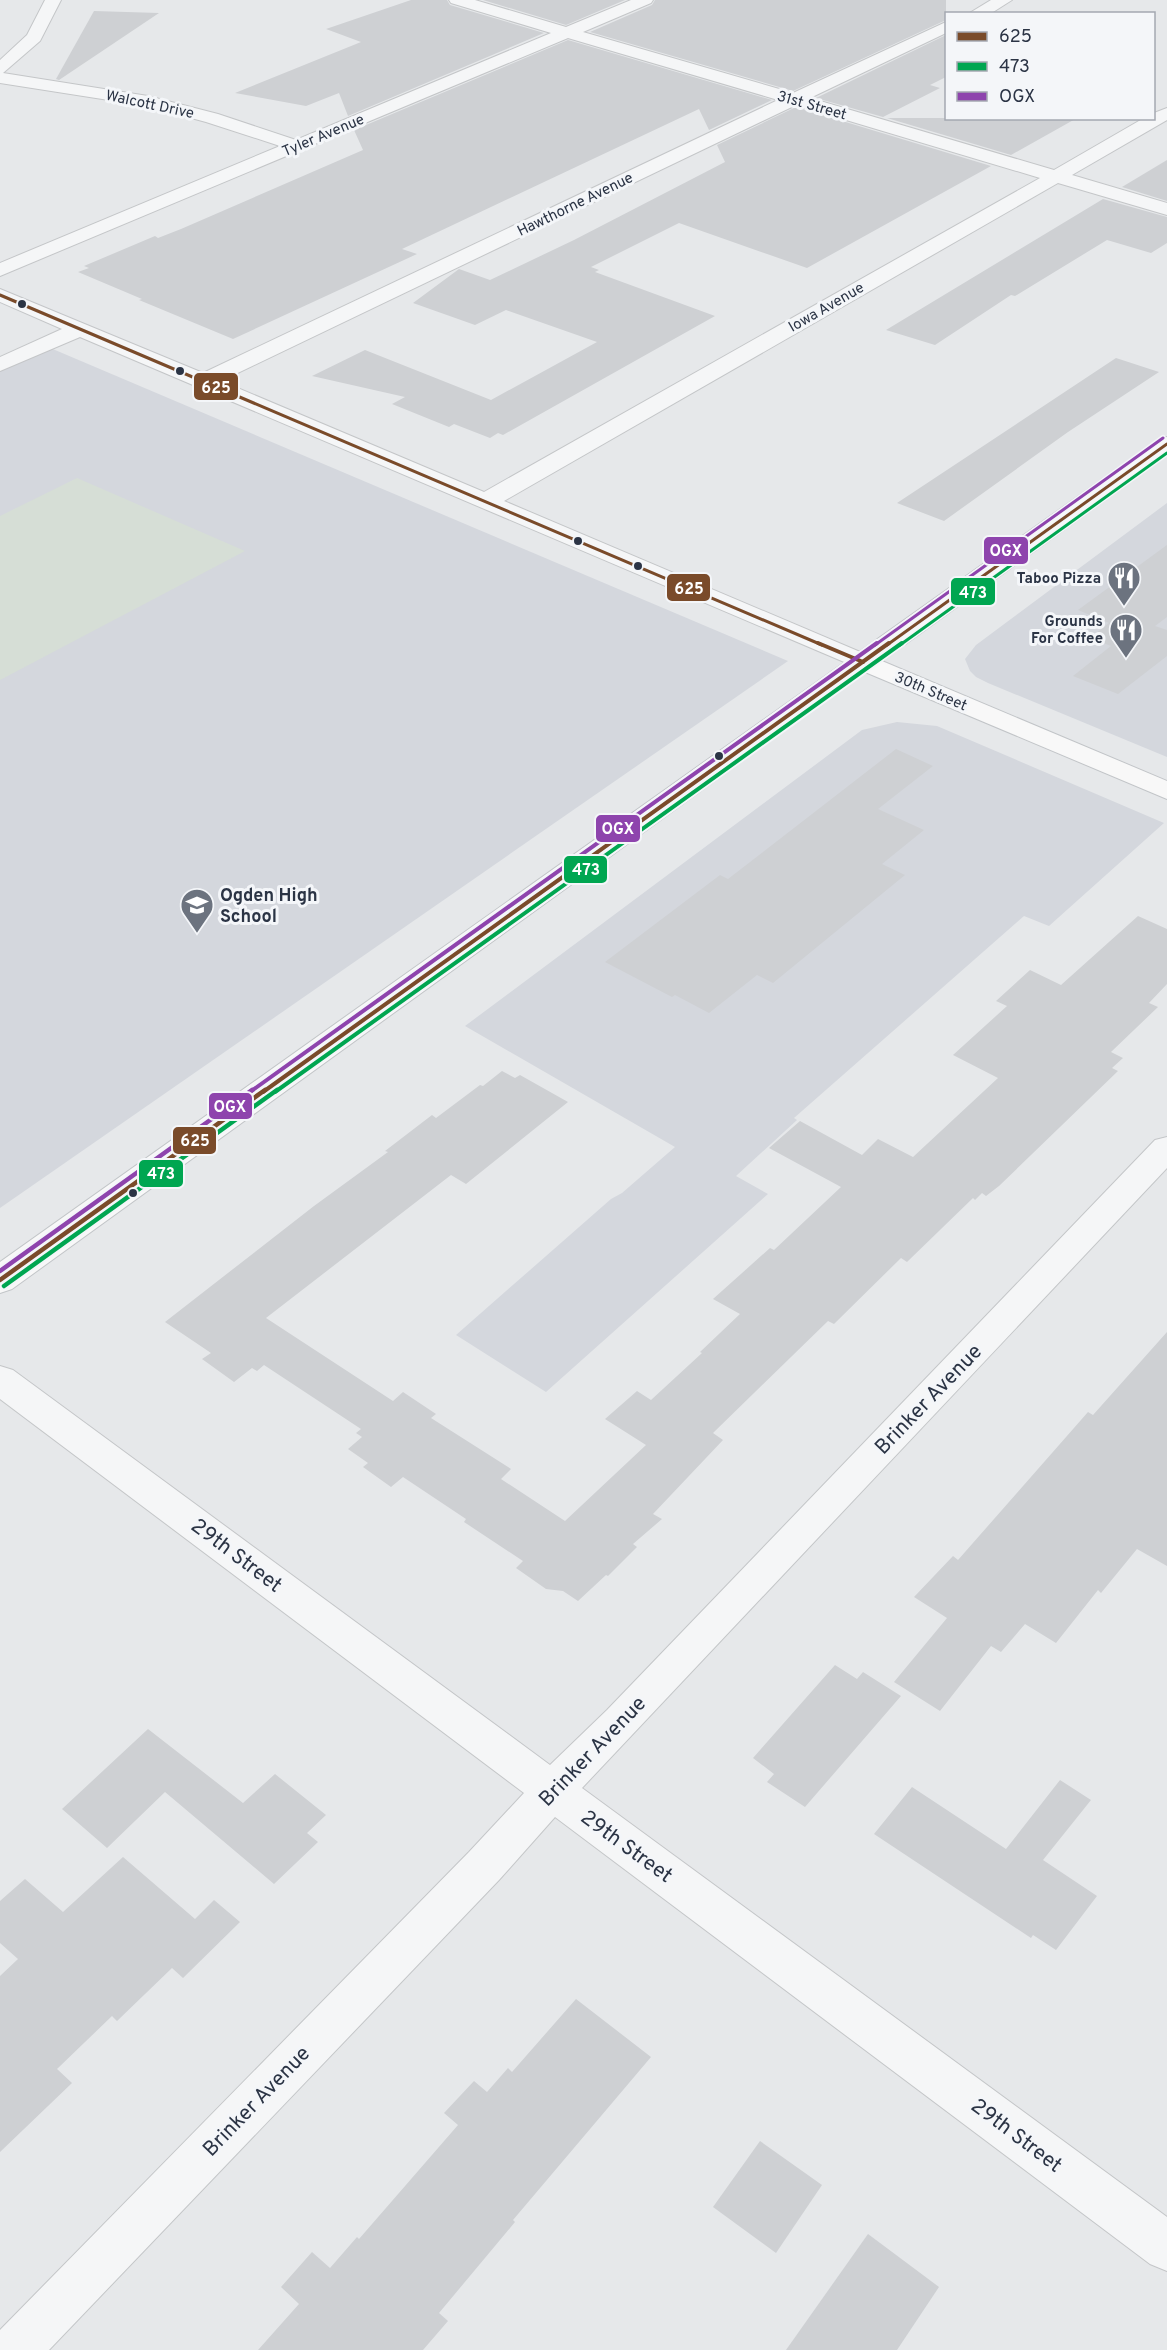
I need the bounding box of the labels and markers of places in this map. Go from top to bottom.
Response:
unlabelled marker [16,298,28,310]
unlabelled marker [174,365,186,377]
unlabelled marker [572,535,584,547]
unlabelled marker [632,560,644,572]
restaurant icon: Taboo Pizza [1106,560,1142,607]
place label: Taboo Pizza [1017,570,1101,589]
restaurant icon: Grounds For Coffee [1108,612,1144,659]
place label: Grounds For Coffee [1031,613,1103,649]
unlabelled marker [713,750,725,762]
place label: Ogden High School [220,885,318,929]
school or university icon: Ogden High School [179,887,215,934]
unlabelled marker [127,1187,139,1199]

